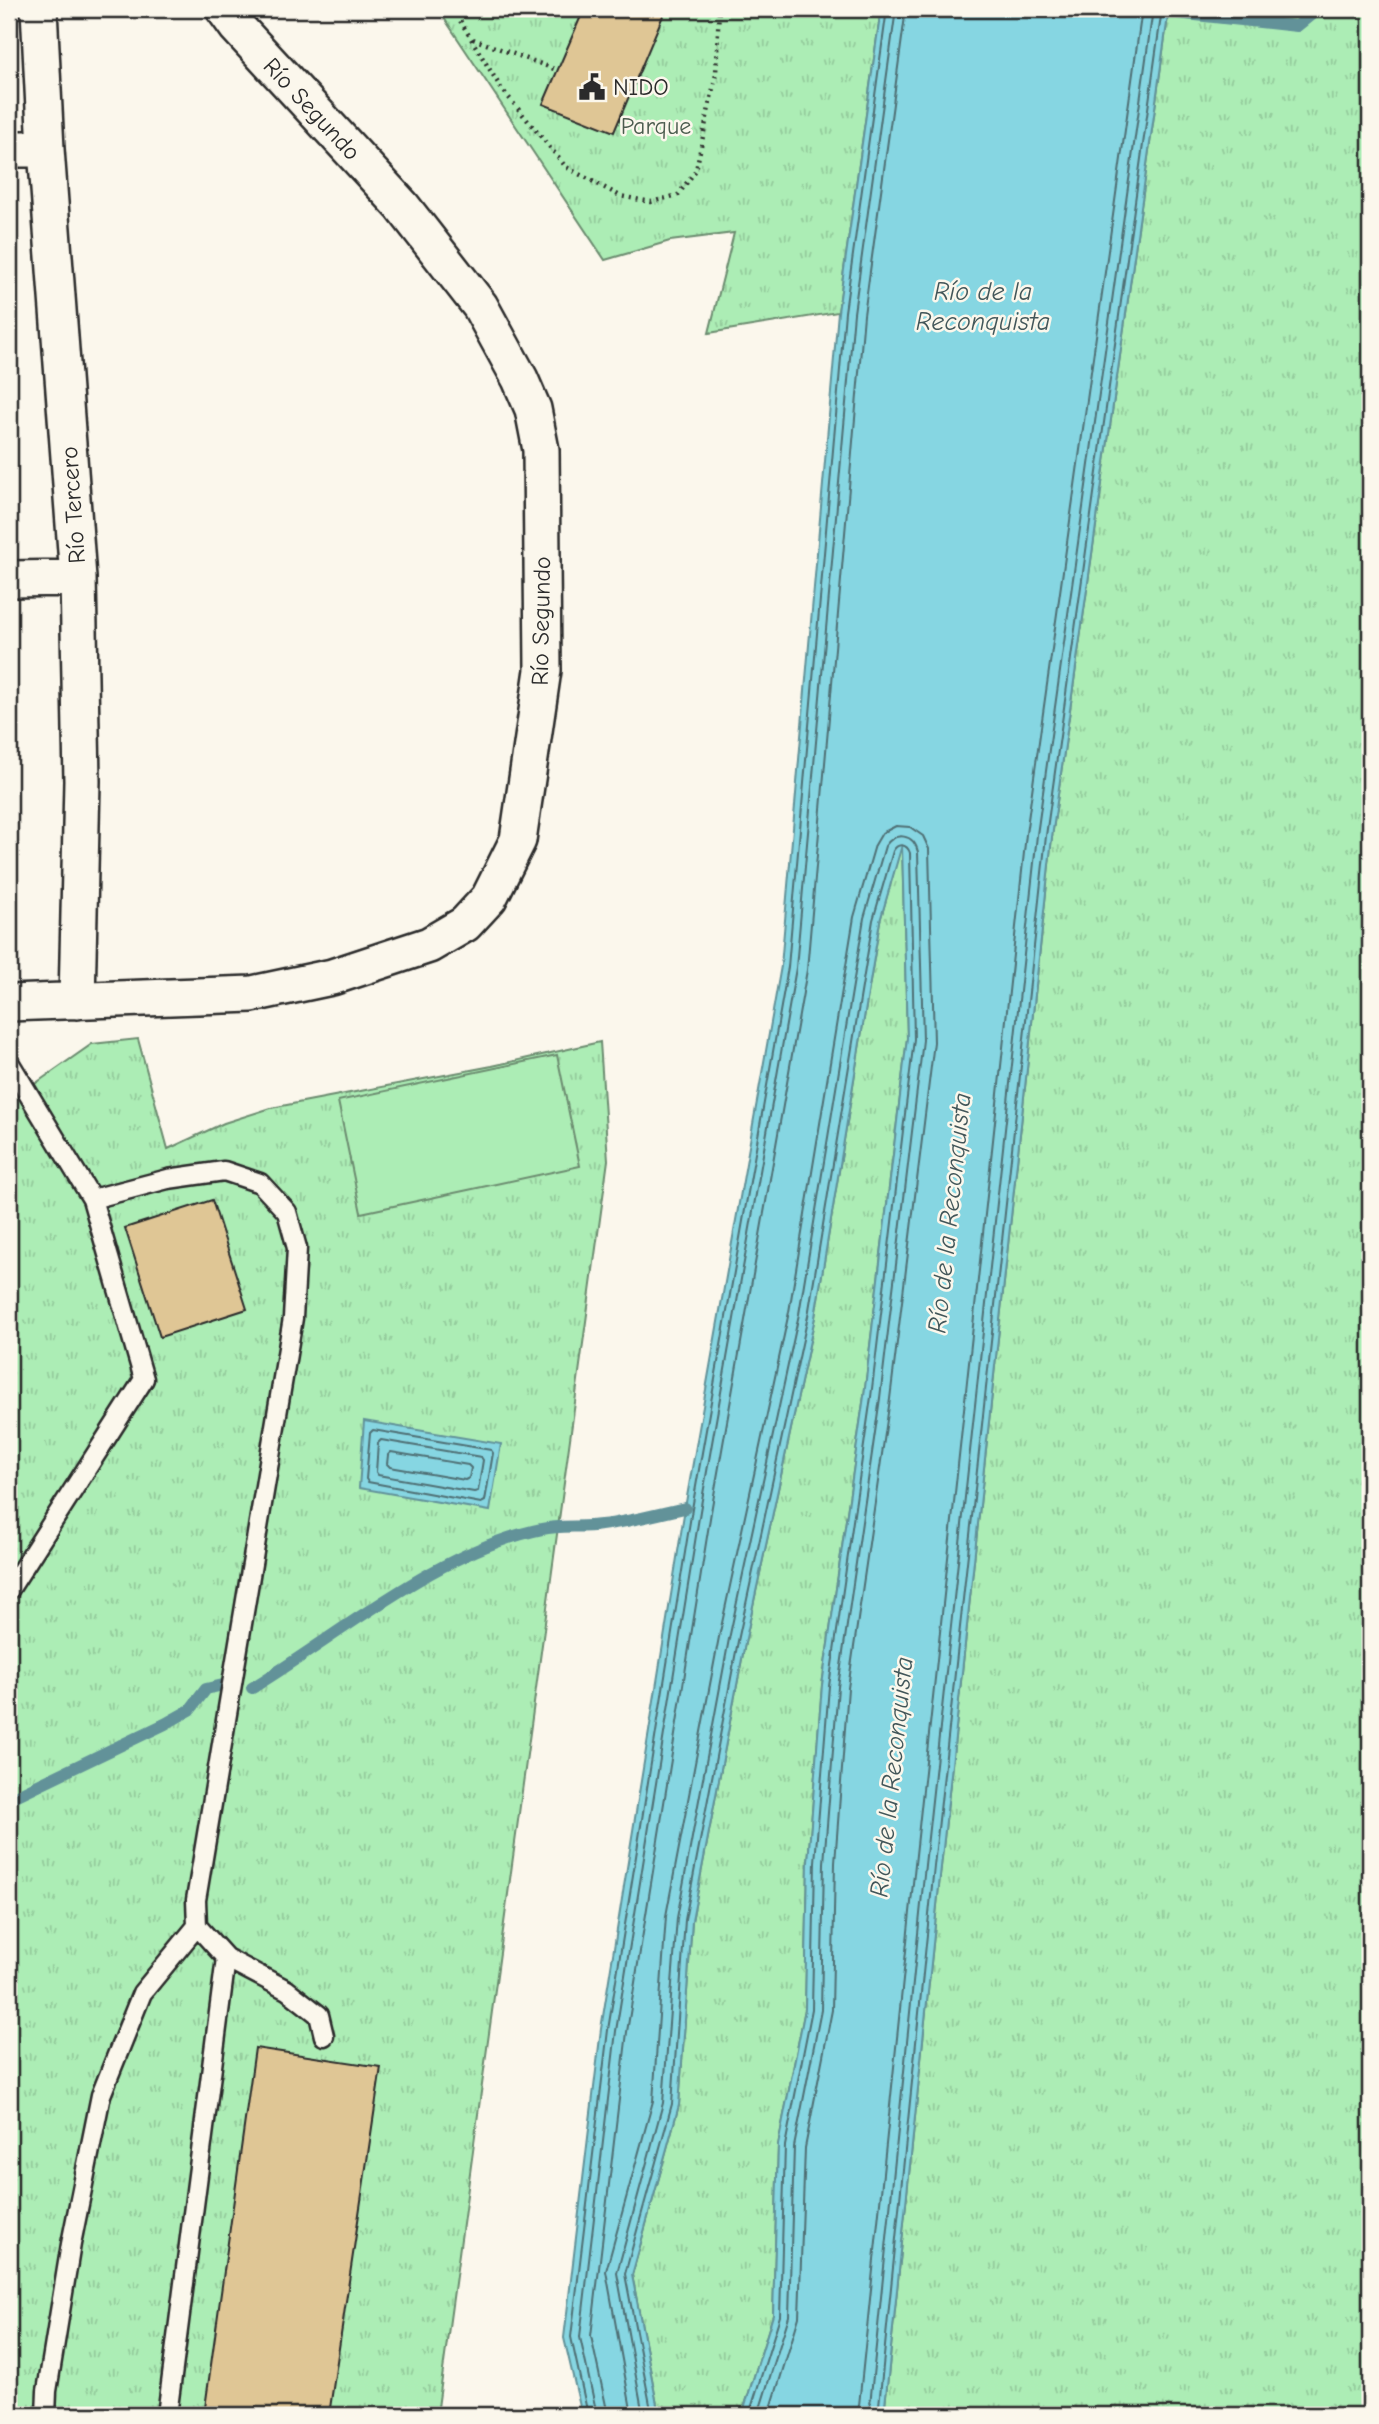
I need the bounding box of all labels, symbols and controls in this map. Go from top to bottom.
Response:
street label: Río Segundo [258,52,366,166]
public building icon: NIDO [577,72,607,102]
place label: NIDO [613,73,669,101]
park label: Parque [621,112,691,140]
water label: Río de la Reconquista [916,277,1050,337]
street label: Río Tercero [55,445,91,565]
street label: Río Segundo [526,556,556,686]
water label: Río de la Reconquista [922,1091,978,1335]
water label: Río de la Reconquista [864,1655,920,1899]

